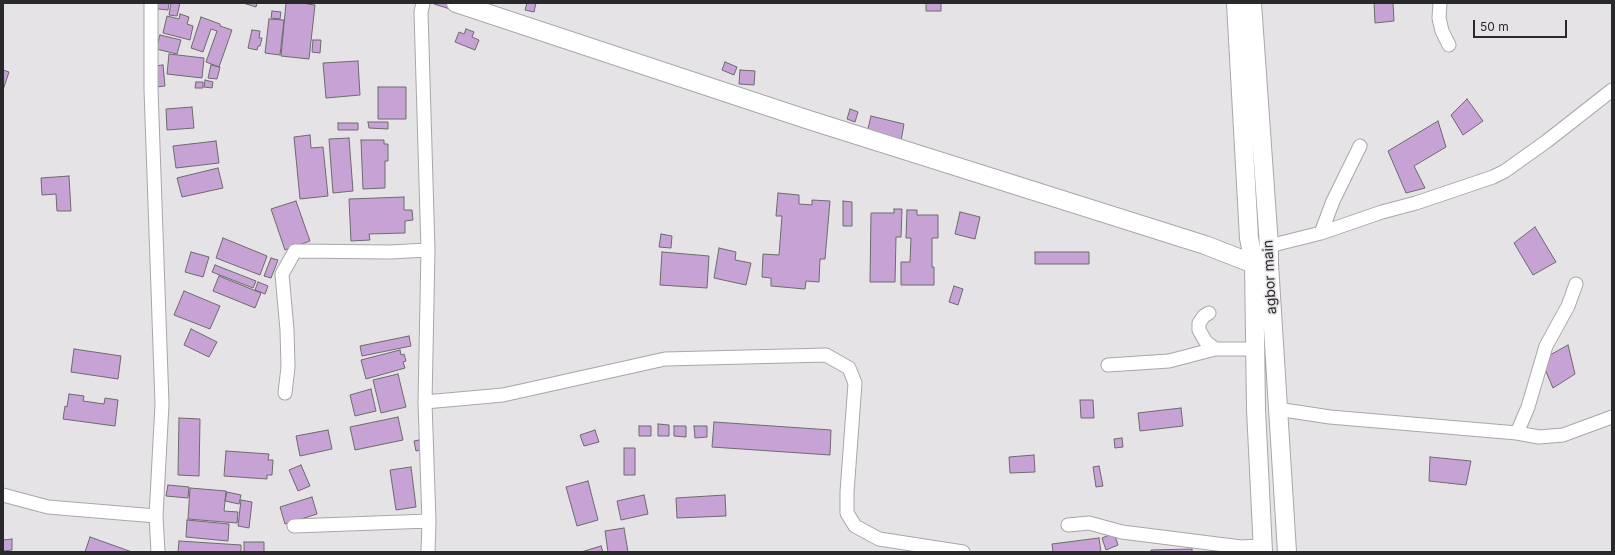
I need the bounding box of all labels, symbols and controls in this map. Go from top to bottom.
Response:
scale bar [1475,12,1569,38]
text: 50 m [1480,19,1509,34]
street label: agbor main [1260,239,1280,315]

